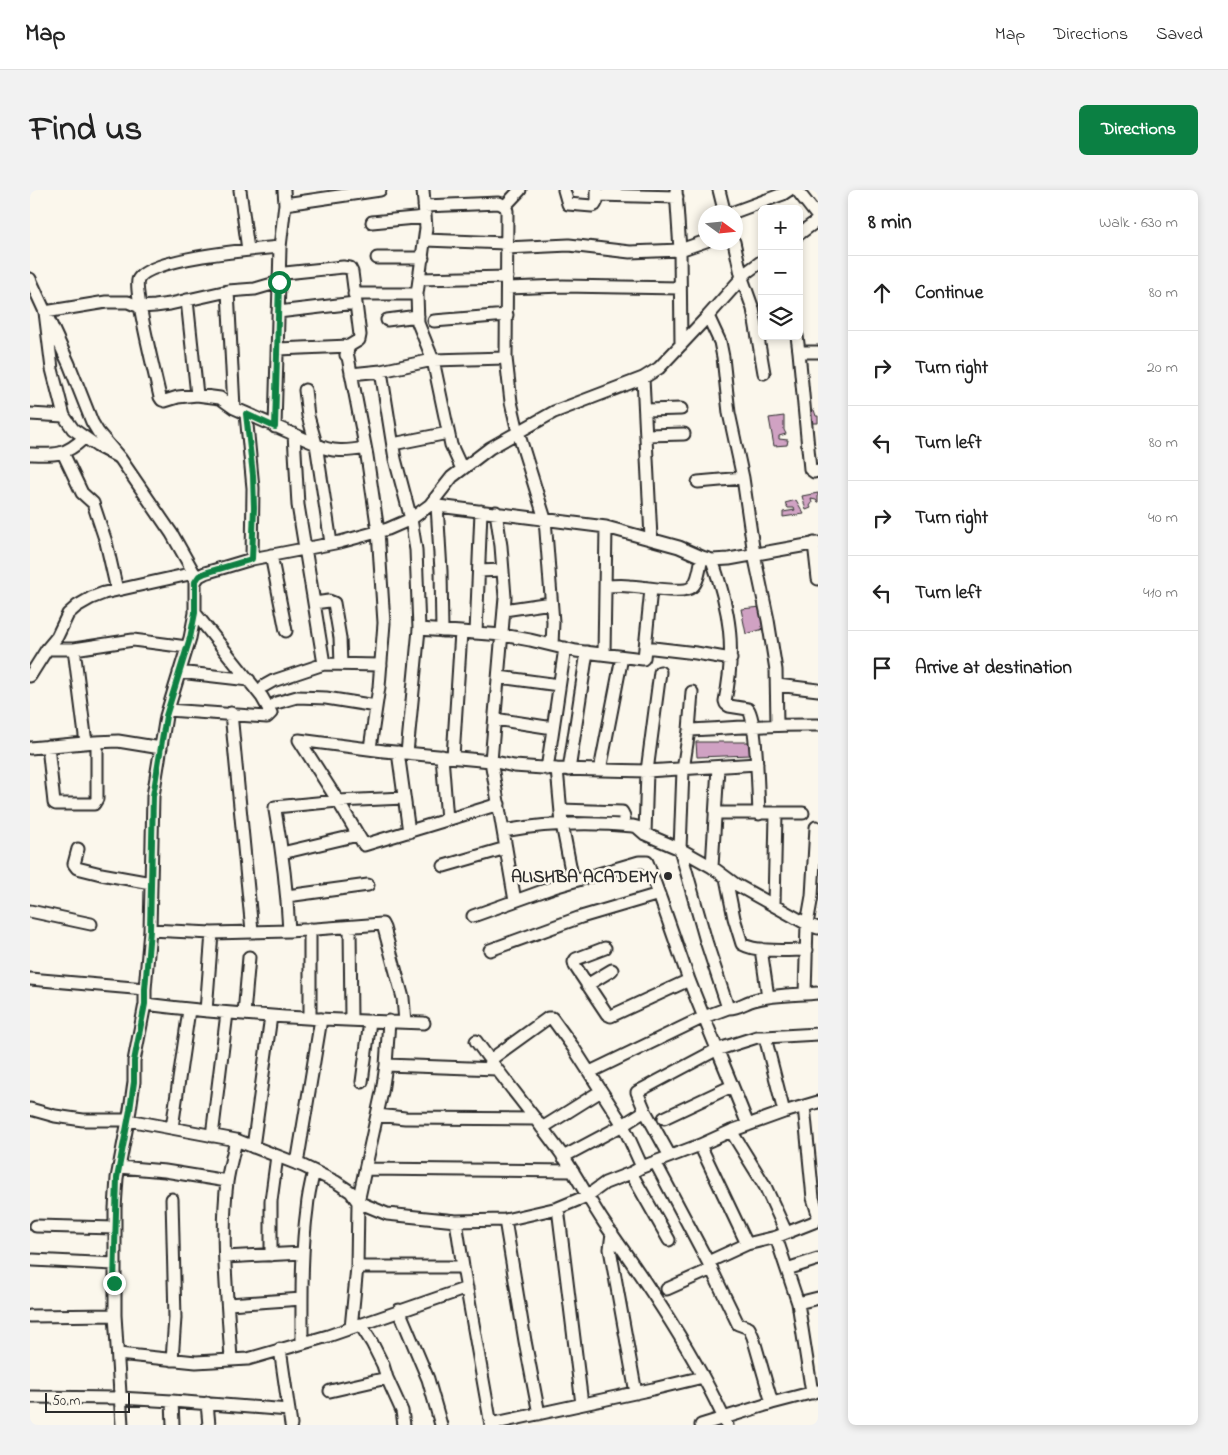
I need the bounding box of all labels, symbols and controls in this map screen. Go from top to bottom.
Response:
text: Map [25,17,66,52]
text: Map [995,22,1025,48]
text: Directions [1053,22,1128,48]
text: Saved [1156,22,1203,48]
text: Find us [30,105,142,156]
button: Directions [1079,105,1198,155]
north arrow [698,205,743,250]
map controls [758,205,803,340]
button: + [758,205,803,250]
text: 8 min [868,208,912,238]
text: Walk · 630 m [1099,211,1178,235]
button: − [758,250,803,295]
route start [268,271,291,294]
icon: ahead [868,279,896,307]
text: Continue [915,280,983,307]
text: 80 m [1149,281,1178,305]
button: layers [758,295,803,340]
icon: right [868,354,896,382]
text: Turn right [915,355,988,382]
text: 20 m [1147,356,1178,380]
icon: left [868,429,896,457]
text: Turn left [915,430,982,457]
text: 80 m [1149,431,1178,455]
icon: right [868,504,896,532]
text: Turn right [915,505,988,532]
text: 40 m [1148,506,1178,530]
icon: left [868,579,896,607]
text: Turn left [915,580,982,607]
text: 410 m [1143,581,1178,605]
icon: arrive [868,654,896,682]
text: Arrive at destination [915,655,1072,682]
place label: ALISHBA ACADEMY [511,865,659,891]
marker: ALISHBA ACADEMY [662,870,674,882]
route end [103,1272,126,1295]
scale bar [45,1390,130,1413]
text: 50 m [52,1391,80,1412]

